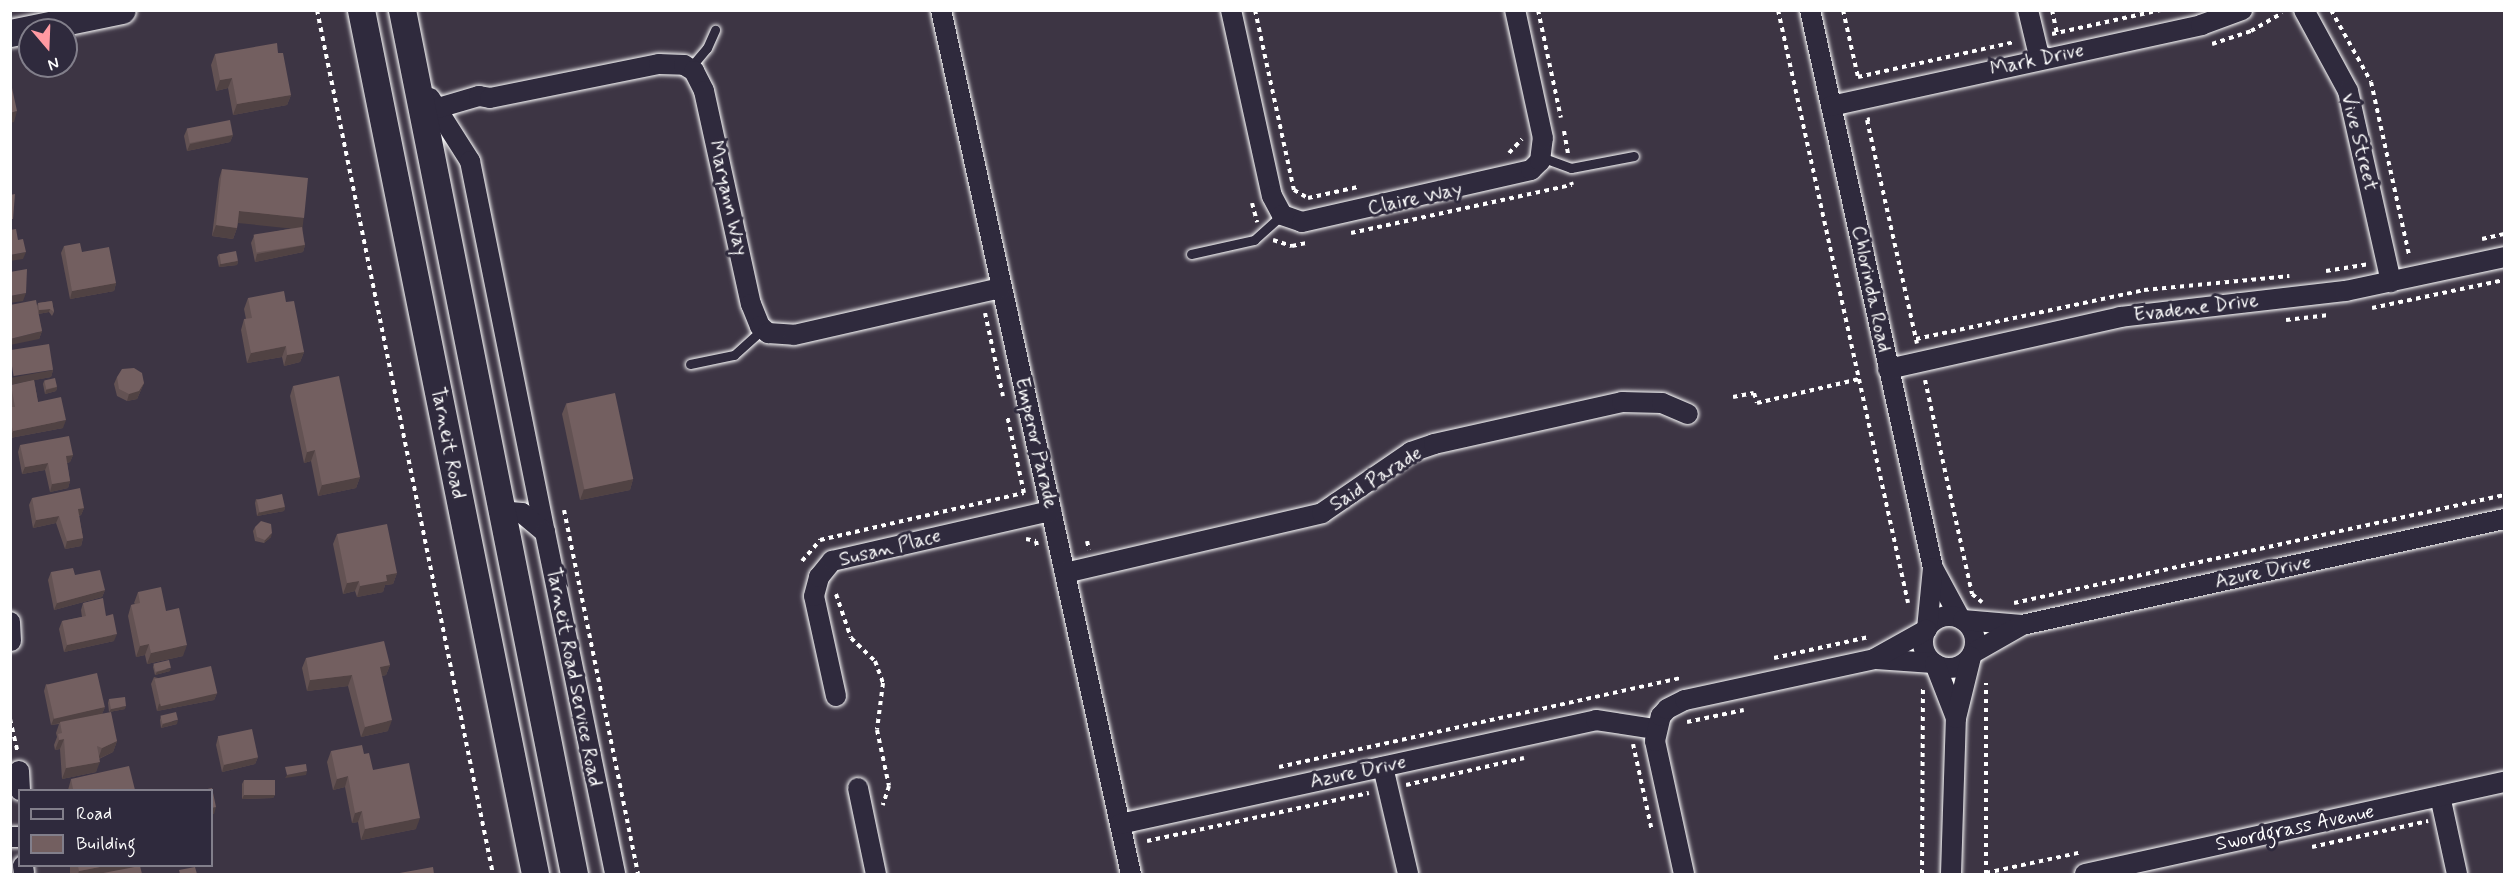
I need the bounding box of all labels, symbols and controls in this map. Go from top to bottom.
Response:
north arrow [18,18,78,78]
street label: Mark Drive [1988,38,2086,82]
text: N [45,52,62,75]
street label: Vive Street [2335,91,2383,193]
street label: Maryann Way [703,137,753,259]
street label: Claire Way [1366,177,1464,221]
street label: Chlorinda Road [1846,224,1896,354]
street label: Evadene Drive [2132,288,2260,328]
street label: Emperor Parade [1009,375,1063,511]
street label: Tarneit Road [425,385,471,501]
street label: Said Parade [1327,442,1425,516]
street label: Susan Place [837,524,943,572]
street label: Azure Drive [2213,550,2313,594]
street label: Tarneit Road Service Road [541,565,607,789]
street label: Azure Drive [1308,750,1408,794]
legend [18,789,213,867]
street label: Swordgrass Avenue [2211,799,2379,857]
text: Road [76,802,112,826]
text: Building [76,832,136,856]

